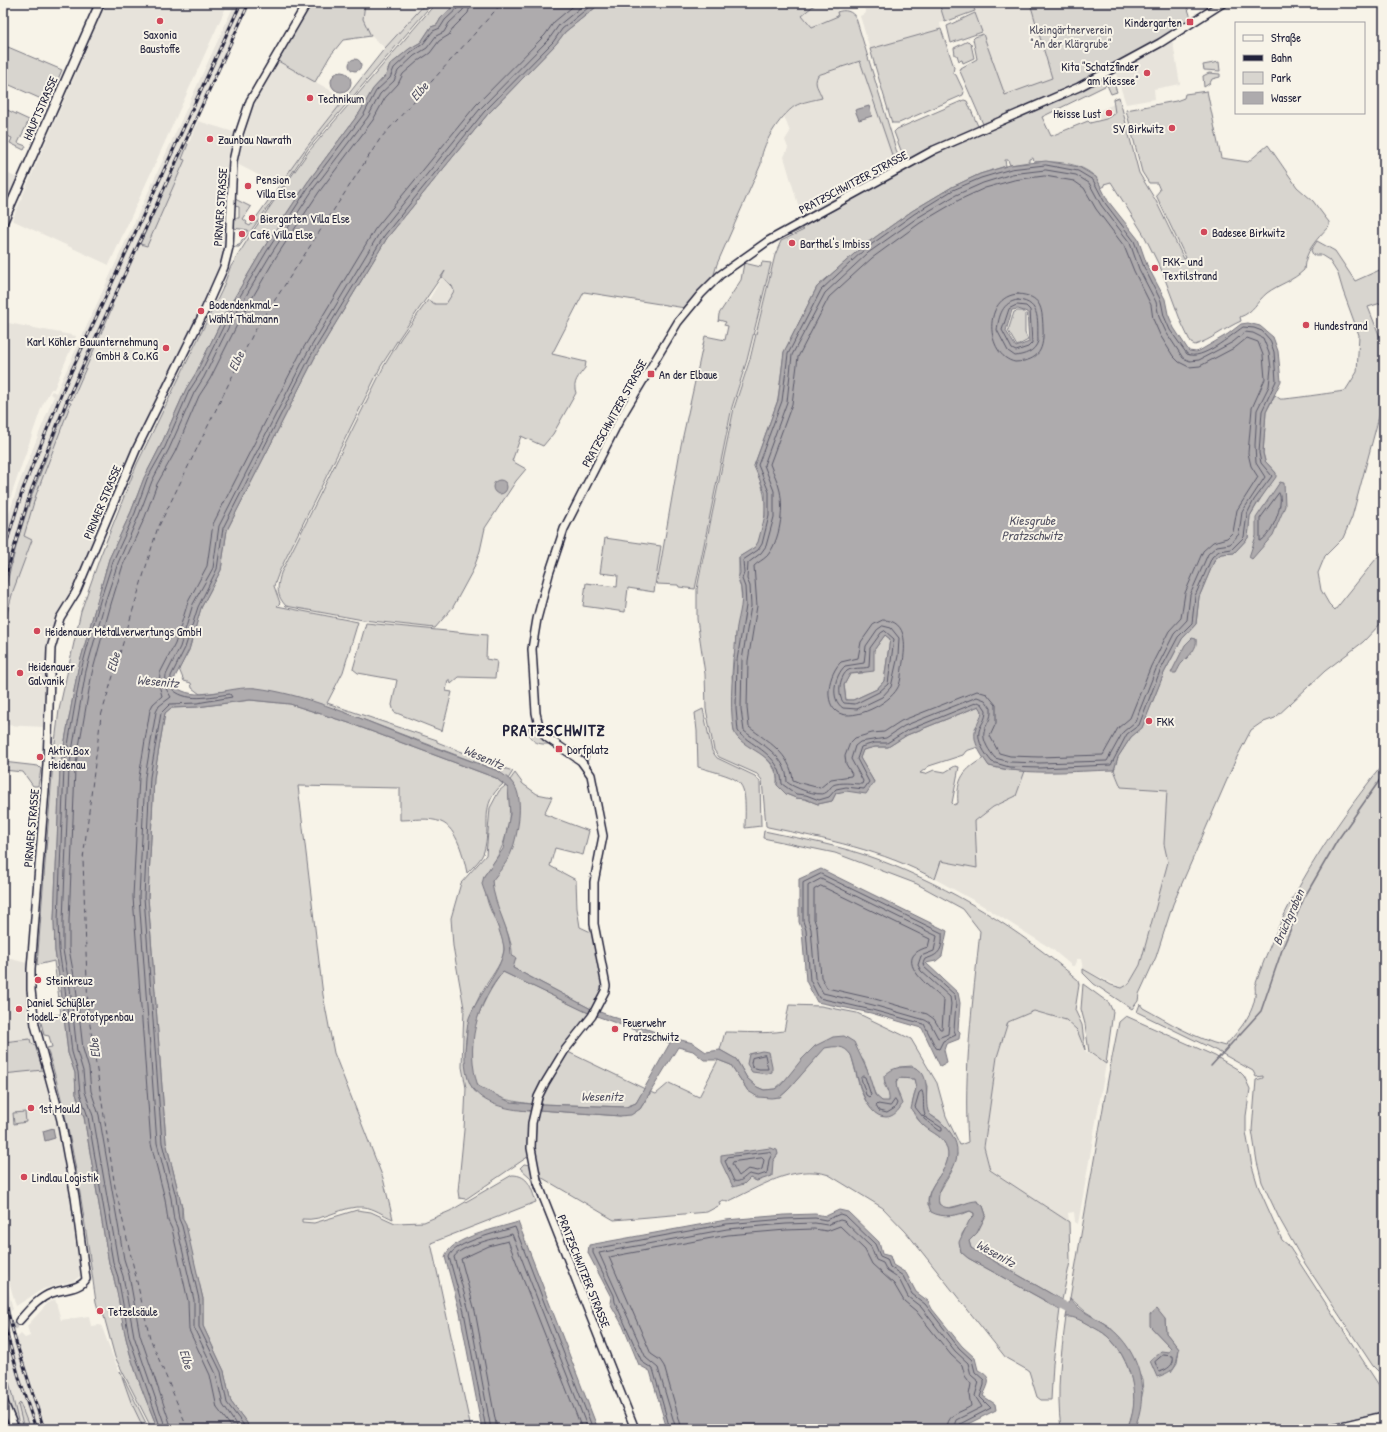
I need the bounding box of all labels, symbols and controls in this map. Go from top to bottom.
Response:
place label: Kindergarten [1125,14,1182,31]
marker: Saxonia Baustoffe [155,16,165,26]
marker: Kindergarten [1185,17,1195,27]
park label: Kleingärtnerverein "An der Klärgrube" [1029,21,1113,52]
legend [1235,22,1365,114]
place label: Saxonia Baustoffe [140,26,180,57]
text: Straße [1271,29,1301,46]
text: Bahn [1271,49,1292,66]
place label: Kita "Schatzfinder am Kiessee" [1061,58,1139,89]
marker: Kita "Schatzfinder am Kiessee" [1142,68,1152,78]
text: Park [1271,69,1291,86]
street label: HAUPTSTRASSE [18,73,62,143]
water label: Elbe [406,77,433,104]
text: Wasser [1271,89,1302,106]
place label: Technikum [318,90,364,107]
marker: Technikum [305,93,315,103]
place label: Heisse Lust [1053,105,1102,122]
marker: Heisse Lust [1104,108,1114,118]
place label: SV Birkwitz [1113,120,1164,137]
marker: SV Birkwitz [1167,123,1177,133]
place label: Zaunbau Nawrath [218,131,291,148]
marker: Zaunbau Nawrath [205,134,215,144]
street label: PRATZSCHWITZER STRASSE [796,146,911,218]
street label: PIRNAER STRASSE [209,167,231,247]
place label: Pension Villa Else [256,171,296,202]
marker: Pension Villa Else [243,181,253,191]
place label: Biergarten Villa Else [260,210,350,227]
marker: Biergarten Villa Else [247,213,257,223]
place label: Badesee Birkwitz [1212,224,1285,241]
place label: Café Villa Else [250,226,313,243]
marker: Badesee Birkwitz [1199,227,1209,237]
marker: Café Villa Else [237,229,247,239]
place label: Barthel's Imbiss [800,235,870,252]
marker: Barthel's Imbiss [787,238,797,248]
place label: FKK- und Textilstrand [1162,253,1217,284]
marker: FKK- und Textilstrand [1150,263,1160,273]
place label: Bodendenkmal - Wählt Thälmann [209,296,278,327]
marker: Bodendenkmal - Wählt Thälmann [196,306,206,316]
place label: Hundestrand [1314,317,1368,334]
marker: Hundestrand [1301,320,1311,330]
place label: Karl Köhler Bauunternehmung GmbH & Co.KG [27,333,158,364]
marker: Karl Köhler Bauunternehmung GmbH & Co.KG [161,343,171,353]
water label: Elbe [224,348,249,374]
street label: PRATZSCHWITZER STRASSE [577,356,651,470]
place label: An der Elbaue [659,366,718,383]
marker: An der Elbaue [646,369,656,379]
street label: PIRNAER STRASSE [79,462,125,541]
water label: Kiesgrube Pratzschwitz [1002,511,1064,544]
place label: Heidenauer Metallverwertungs GmbH [45,623,202,640]
marker: Heidenauer Metallverwertungs GmbH [32,626,42,636]
water label: Elbe [102,649,125,674]
place label: Heidenauer Galvanik [28,658,75,689]
marker: Heidenauer Galvanik [15,668,25,678]
water label: Wesenitz [136,670,181,692]
place label: FKK [1156,713,1175,730]
marker: FKK [1144,716,1154,726]
district label: PRATZSCHWITZ [502,719,606,741]
water label: Wesenitz [461,740,508,774]
place label: Dorfplatz [567,741,609,758]
place label: Aktiv.Box Heidenau [48,742,89,773]
marker: Dorfplatz [554,744,564,754]
marker: Aktiv.Box Heidenau [35,752,45,762]
street label: PIRNAER STRASSE [19,787,43,868]
water label: Brüchgraben [1268,885,1310,948]
place label: Steinkreuz [46,972,93,989]
marker: Steinkreuz [33,975,43,985]
place label: Daniel Schüßler Modell- & Prototypenbau [27,994,134,1025]
marker: Daniel Schüßler Modell- & Prototypenbau [14,1004,24,1014]
place label: Feuerwehr Pratzschwitz [622,1014,679,1045]
marker: Feuerwehr Pratzschwitz [610,1024,620,1034]
water label: Elbe [84,1036,104,1059]
water label: Wesenitz [581,1087,625,1105]
place label: 1st Mould [39,1100,80,1117]
marker: 1st Mould [26,1103,36,1113]
place label: Lindlau Logistik [32,1169,98,1186]
marker: Lindlau Logistik [19,1172,29,1182]
street label: PRATZSCHWITZER STRASSE [554,1212,615,1331]
water label: Wesenitz [973,1235,1020,1272]
place label: Tetzelsäule [108,1303,158,1320]
marker: Tetzelsäule [95,1306,105,1316]
water label: Elbe [176,1347,199,1372]

